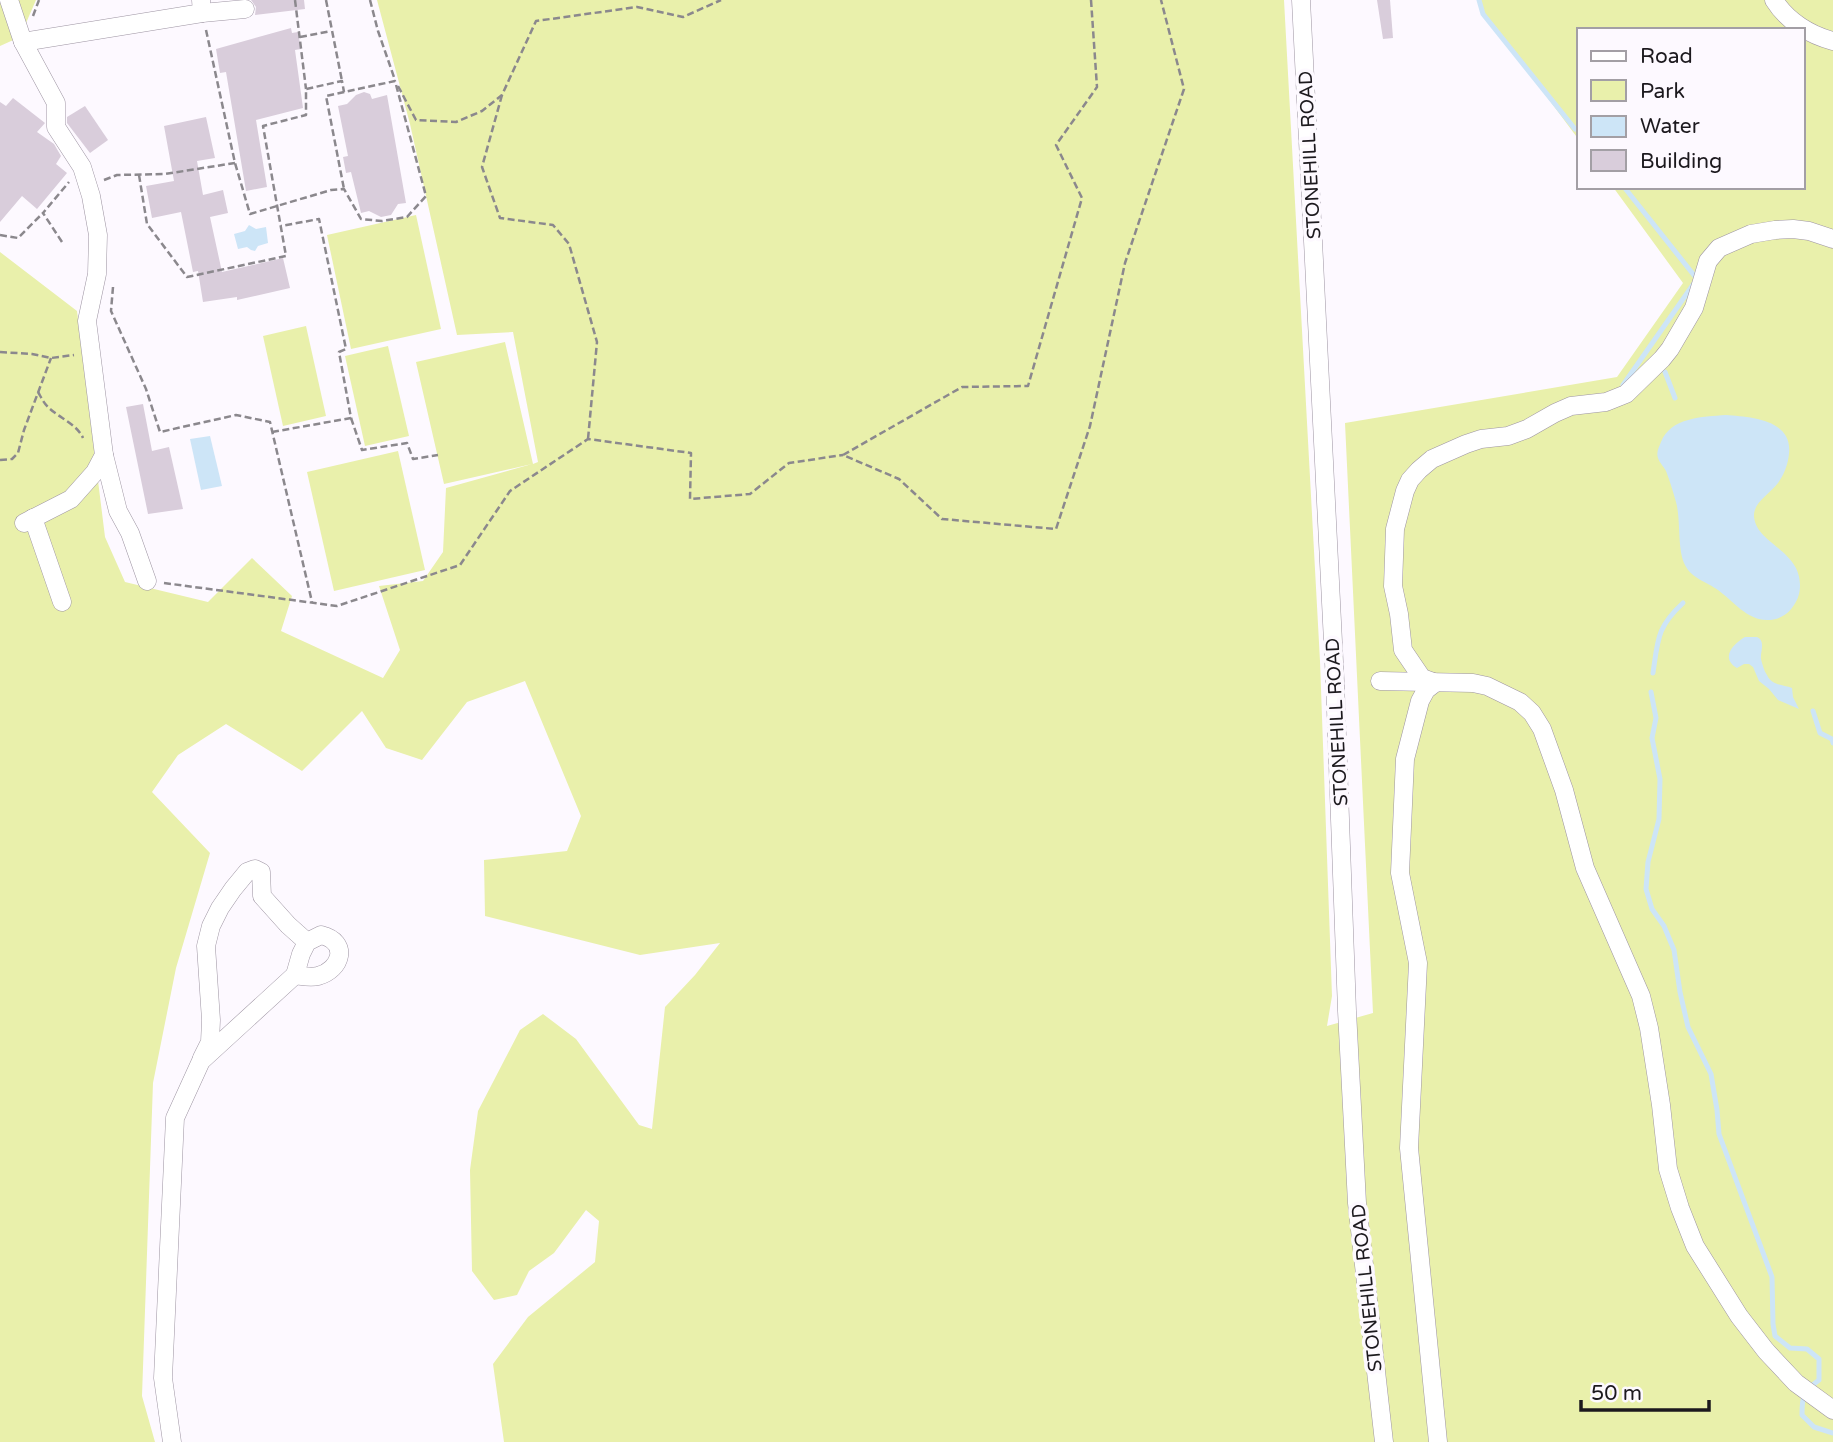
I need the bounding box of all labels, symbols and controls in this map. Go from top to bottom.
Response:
legend [1577,28,1805,189]
text: Road [1640,44,1693,69]
street label: STONEHILL ROAD [1295,70,1325,240]
text: Park [1640,79,1685,104]
text: Water [1640,114,1700,139]
text: Building [1640,149,1722,174]
street label: STONEHILL ROAD [1322,637,1352,807]
street label: STONEHILL ROAD [1347,1203,1387,1373]
scale bar [1581,1368,1709,1412]
text: 50 m [1591,1381,1642,1406]

